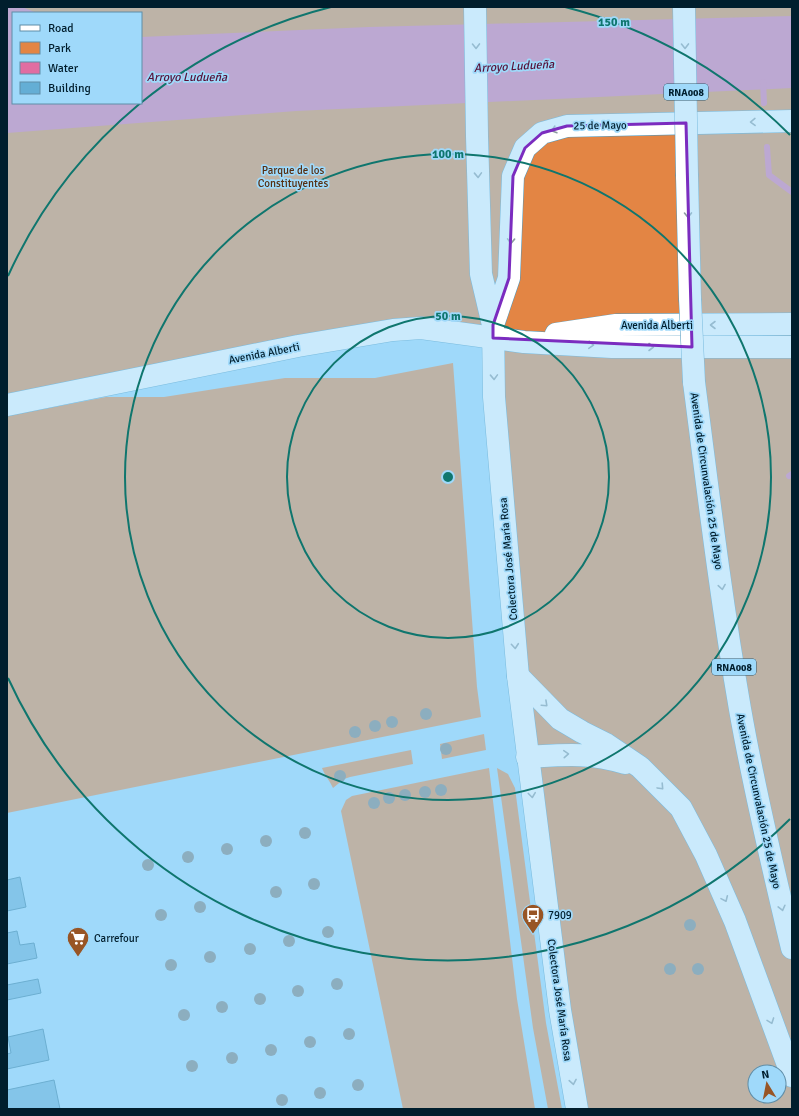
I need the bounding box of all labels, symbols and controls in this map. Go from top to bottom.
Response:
legend [12,12,142,104]
text: 150 m [598,15,630,30]
text: Road [48,21,74,36]
text: Park [48,41,71,56]
one-way arrow [472,43,480,49]
one-way arrow [680,43,689,49]
water label: Arroyo Ludueña [473,57,555,76]
text: Water [48,61,79,76]
water label: Arroyo Ludueña [147,70,228,85]
text: Building [48,81,91,96]
road number: RNA008 [664,84,708,100]
one-way arrow [750,118,756,126]
street label: 25 de Mayo [573,119,627,132]
one-way arrow [550,125,557,134]
text: 100 m [432,147,464,162]
park label: Parque de los Constituyentes [258,164,328,190]
one-way arrow [474,172,482,178]
one-way arrow [684,212,692,218]
one-way arrow [506,238,515,244]
text: 50 m [435,309,461,324]
street label: Avenida Alberti [621,319,693,332]
one-way arrow [710,321,716,329]
street label: Avenida Alberti [227,340,301,367]
one-way arrow [588,340,594,349]
one-way arrow [648,343,654,351]
one-way arrow [490,374,498,380]
street label: Avenida de Circunvalación 25 de Mayo [688,392,725,571]
centre of rings [441,470,455,484]
street label: Colectora José María Rosa [497,497,520,621]
one-way arrow [717,584,725,591]
one-way arrow [511,643,520,649]
road number: RNA008 [712,659,756,675]
one-way arrow [540,700,547,707]
street label: Avenida de Circunvalación 25 de Mayo [734,712,784,890]
one-way arrow [563,750,569,759]
one-way arrow [656,782,664,790]
one-way arrow [527,792,536,798]
one-way arrow [721,895,729,902]
bus stop icon: 7909 [520,902,546,935]
one-way arrow [777,904,786,911]
place label: 7909 [548,909,572,922]
supermarket icon: Carrefour [65,925,91,958]
place label: Carrefour [94,932,139,945]
street label: Colectora José María Rosa [544,938,575,1062]
one-way arrow [767,1017,775,1024]
north arrow [747,1064,787,1104]
text: N [760,1068,770,1082]
one-way arrow [568,1079,576,1085]

